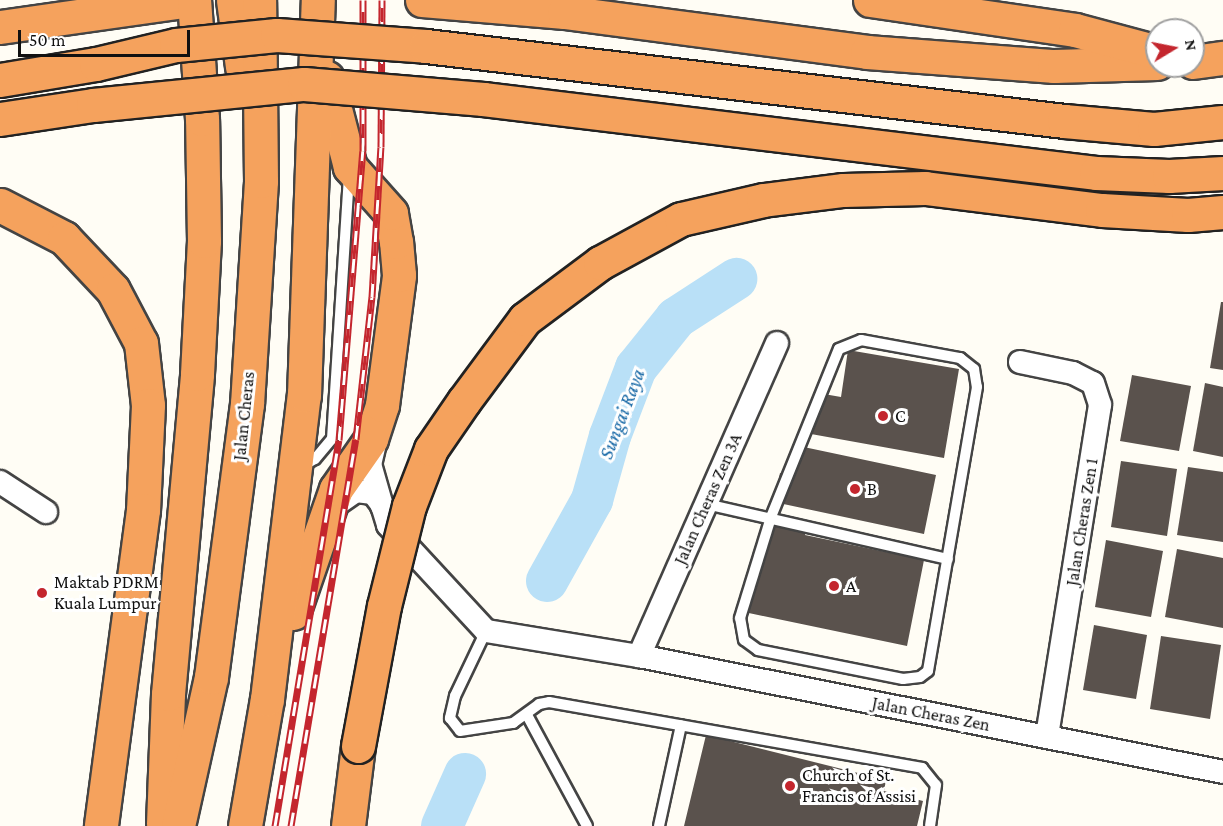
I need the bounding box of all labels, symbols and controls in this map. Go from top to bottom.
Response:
scale bar [21,18,194,56]
north arrow [1145,18,1205,78]
text: 50 m [29,30,66,50]
text: N [1182,38,1201,52]
water label: Sungai Raya [594,365,650,463]
street label: Jalan Cheras [229,370,259,462]
place label: C [895,405,906,427]
marker: C [876,409,890,423]
street label: Jalan Cheras Zen 3A [669,430,747,568]
street label: Jalan Cheras Zen 1 [1061,457,1103,587]
place label: B [867,478,877,500]
marker: B [848,482,862,496]
place label: Maktab PDRM Kuala Lumpur [54,572,159,614]
place label: A [846,575,856,597]
marker: A [827,579,841,593]
marker: Maktab PDRM Kuala Lumpur [35,586,49,600]
street label: Jalan Cheras Zen [870,692,992,736]
place label: Church of St. Francis of Assisi [802,765,916,808]
marker: Church of St. Francis of Assisi [783,779,797,793]

